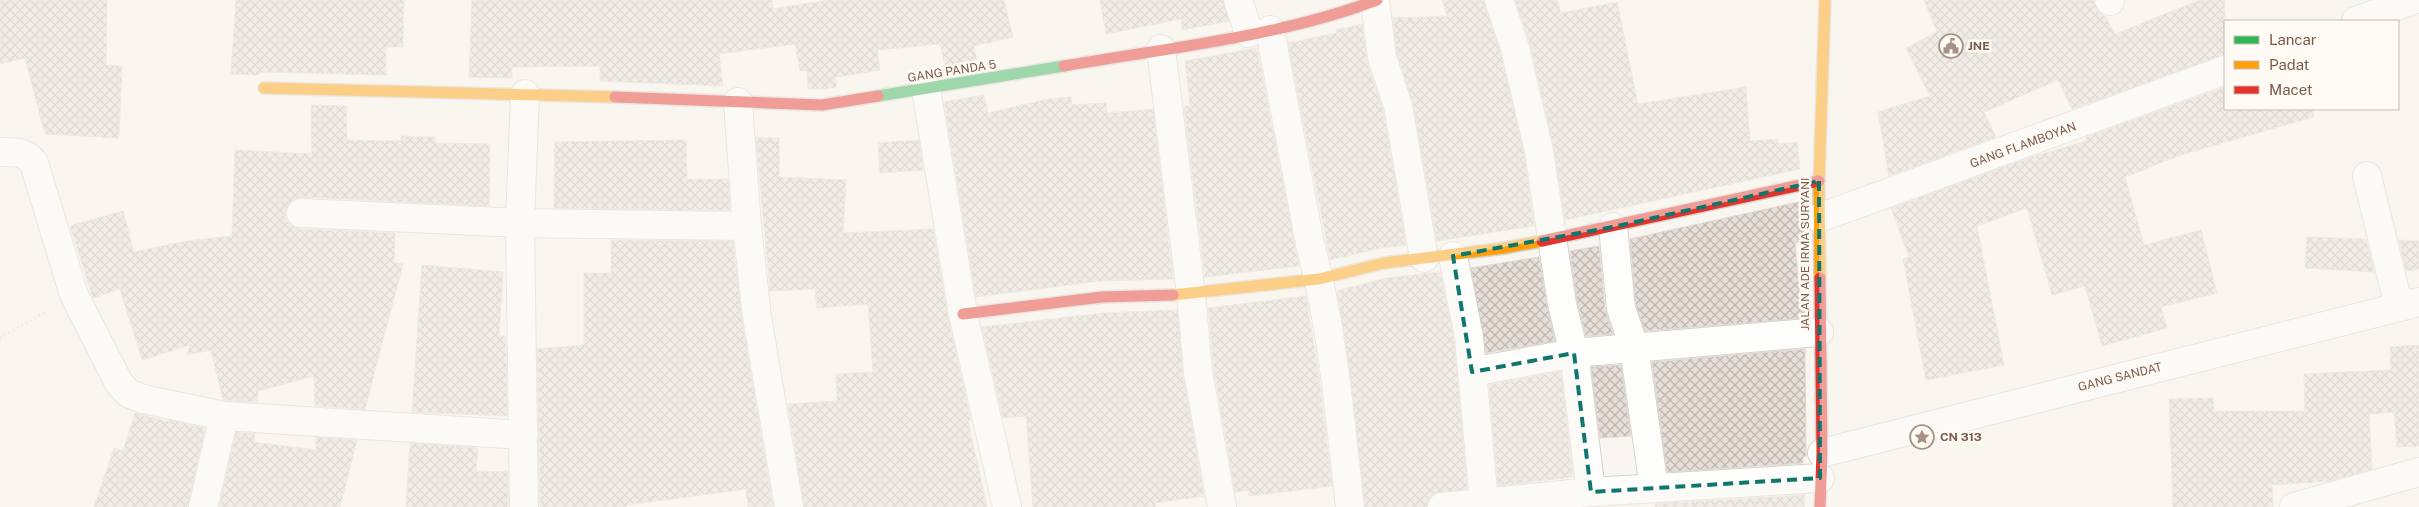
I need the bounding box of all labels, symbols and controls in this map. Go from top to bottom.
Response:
legend [2224,20,2399,110]
text: Lancar [2269,31,2317,48]
public building icon: JNE [1938,33,1964,59]
place label: JNE [1968,39,1990,53]
text: Padat [2269,56,2310,73]
street label: GANG PANDA 5 [907,57,998,85]
text: Macet [2269,81,2313,98]
street label: GANG FLAMBOYAN [1968,119,2078,171]
street label: JALAN ADE IRMA SURYANI [1798,178,1812,330]
street label: GANG SANDAT [2077,360,2163,394]
place icon: CN 313 [1909,424,1935,450]
place label: CN 313 [1940,430,1982,444]

